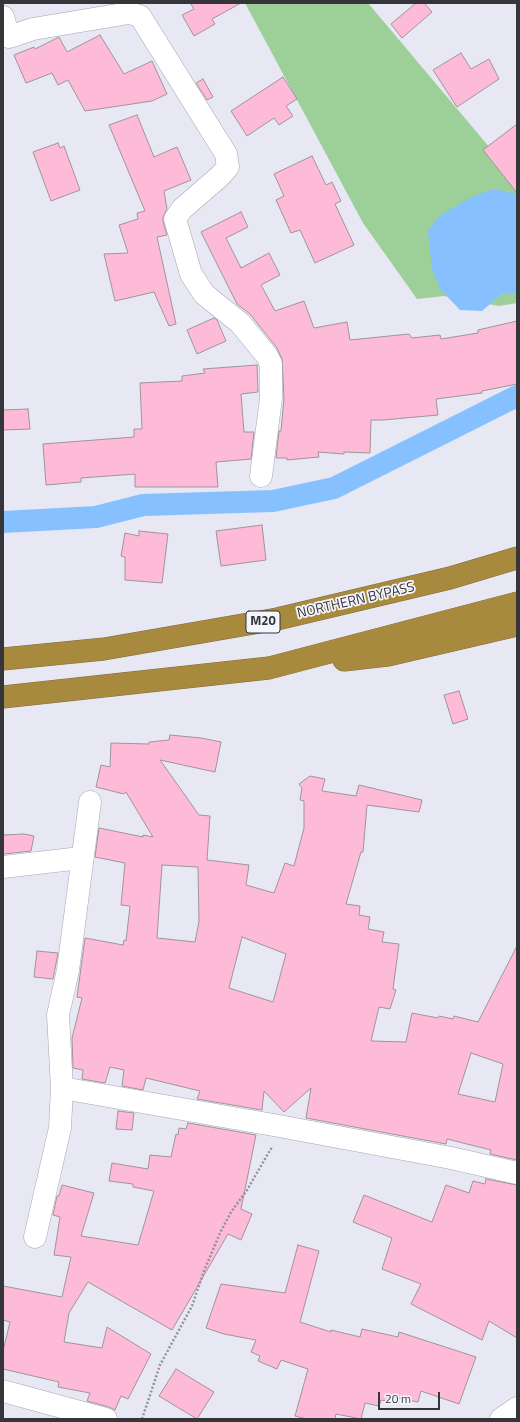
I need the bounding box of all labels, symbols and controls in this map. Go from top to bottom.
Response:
street label: NORTHERN BYPASS [296,579,416,623]
road number: M20 [246,611,280,633]
scale bar [380,1384,442,1410]
text: 20 m [385,1389,411,1408]

